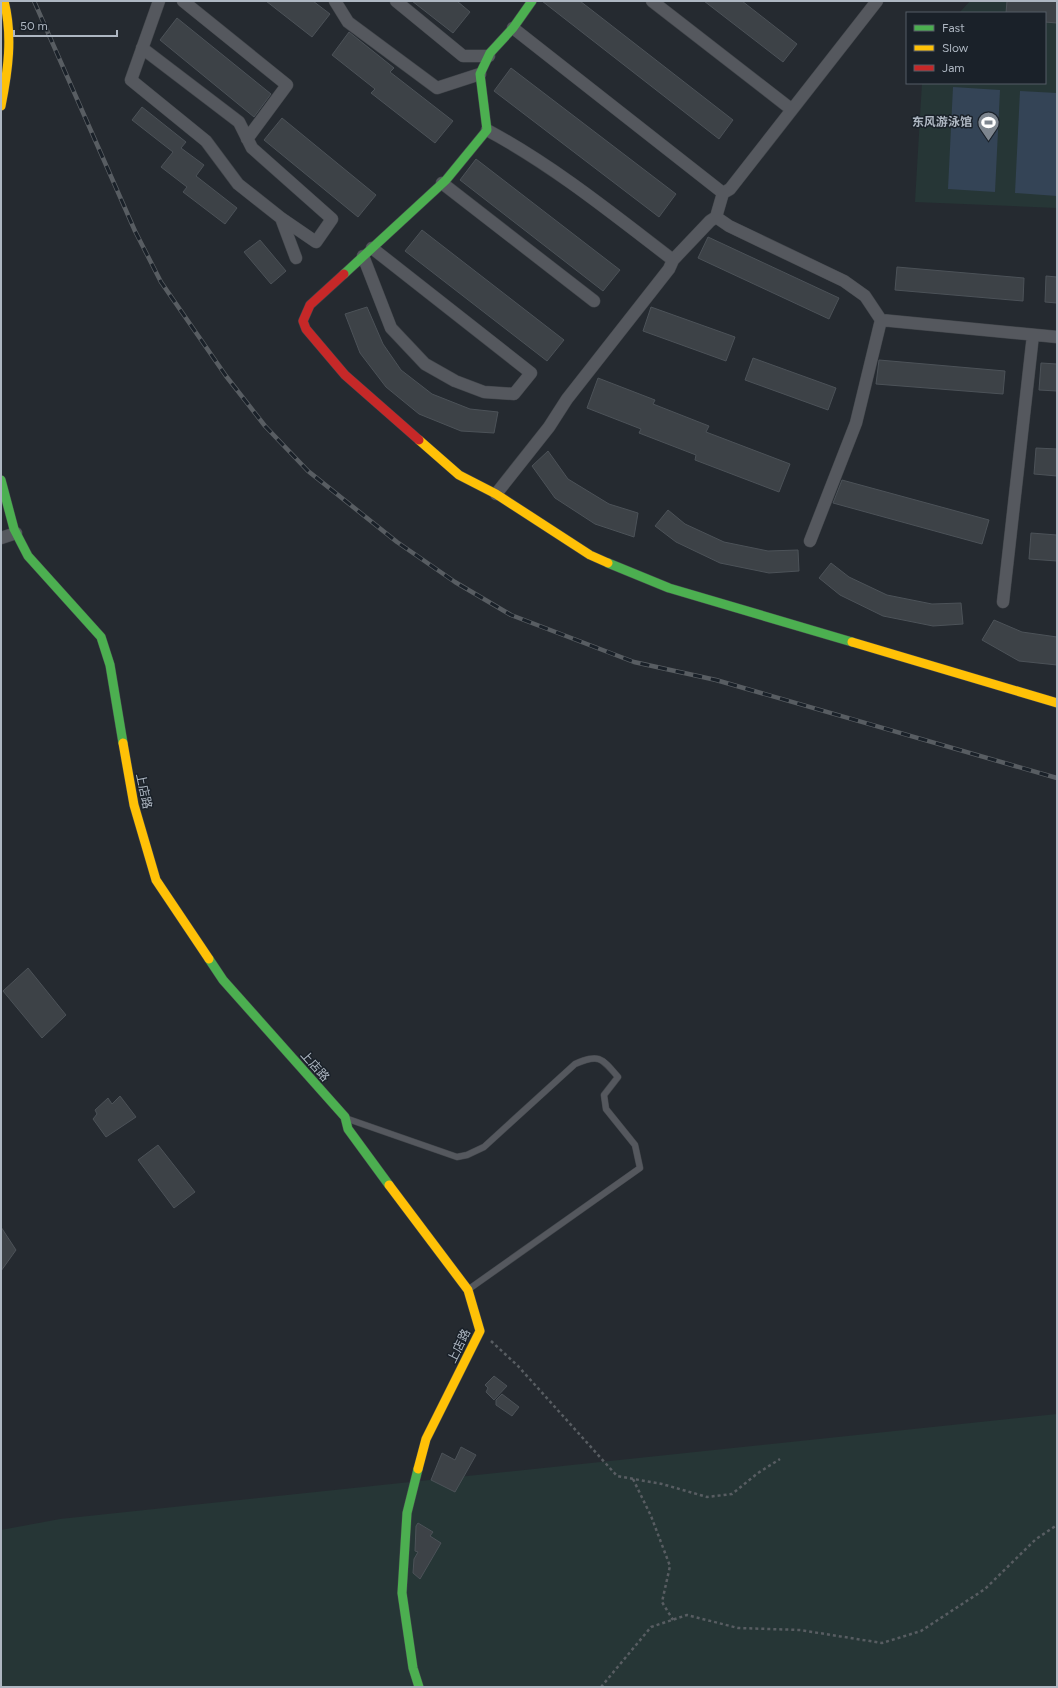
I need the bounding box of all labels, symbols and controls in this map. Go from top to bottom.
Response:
scale bar [14,12,117,38]
legend [906,12,1046,84]
text: 50 m [20,19,48,33]
text: Fast [942,21,965,35]
text: Slow [942,41,969,55]
text: Jam [942,61,965,75]
sports icon: 东风游泳馆 [975,109,1001,142]
place label: 东风游泳馆 [912,115,972,129]
street label: 上店路 [133,772,155,810]
street label: 上店路 [298,1048,332,1084]
street label: 上店路 [445,1327,473,1365]

